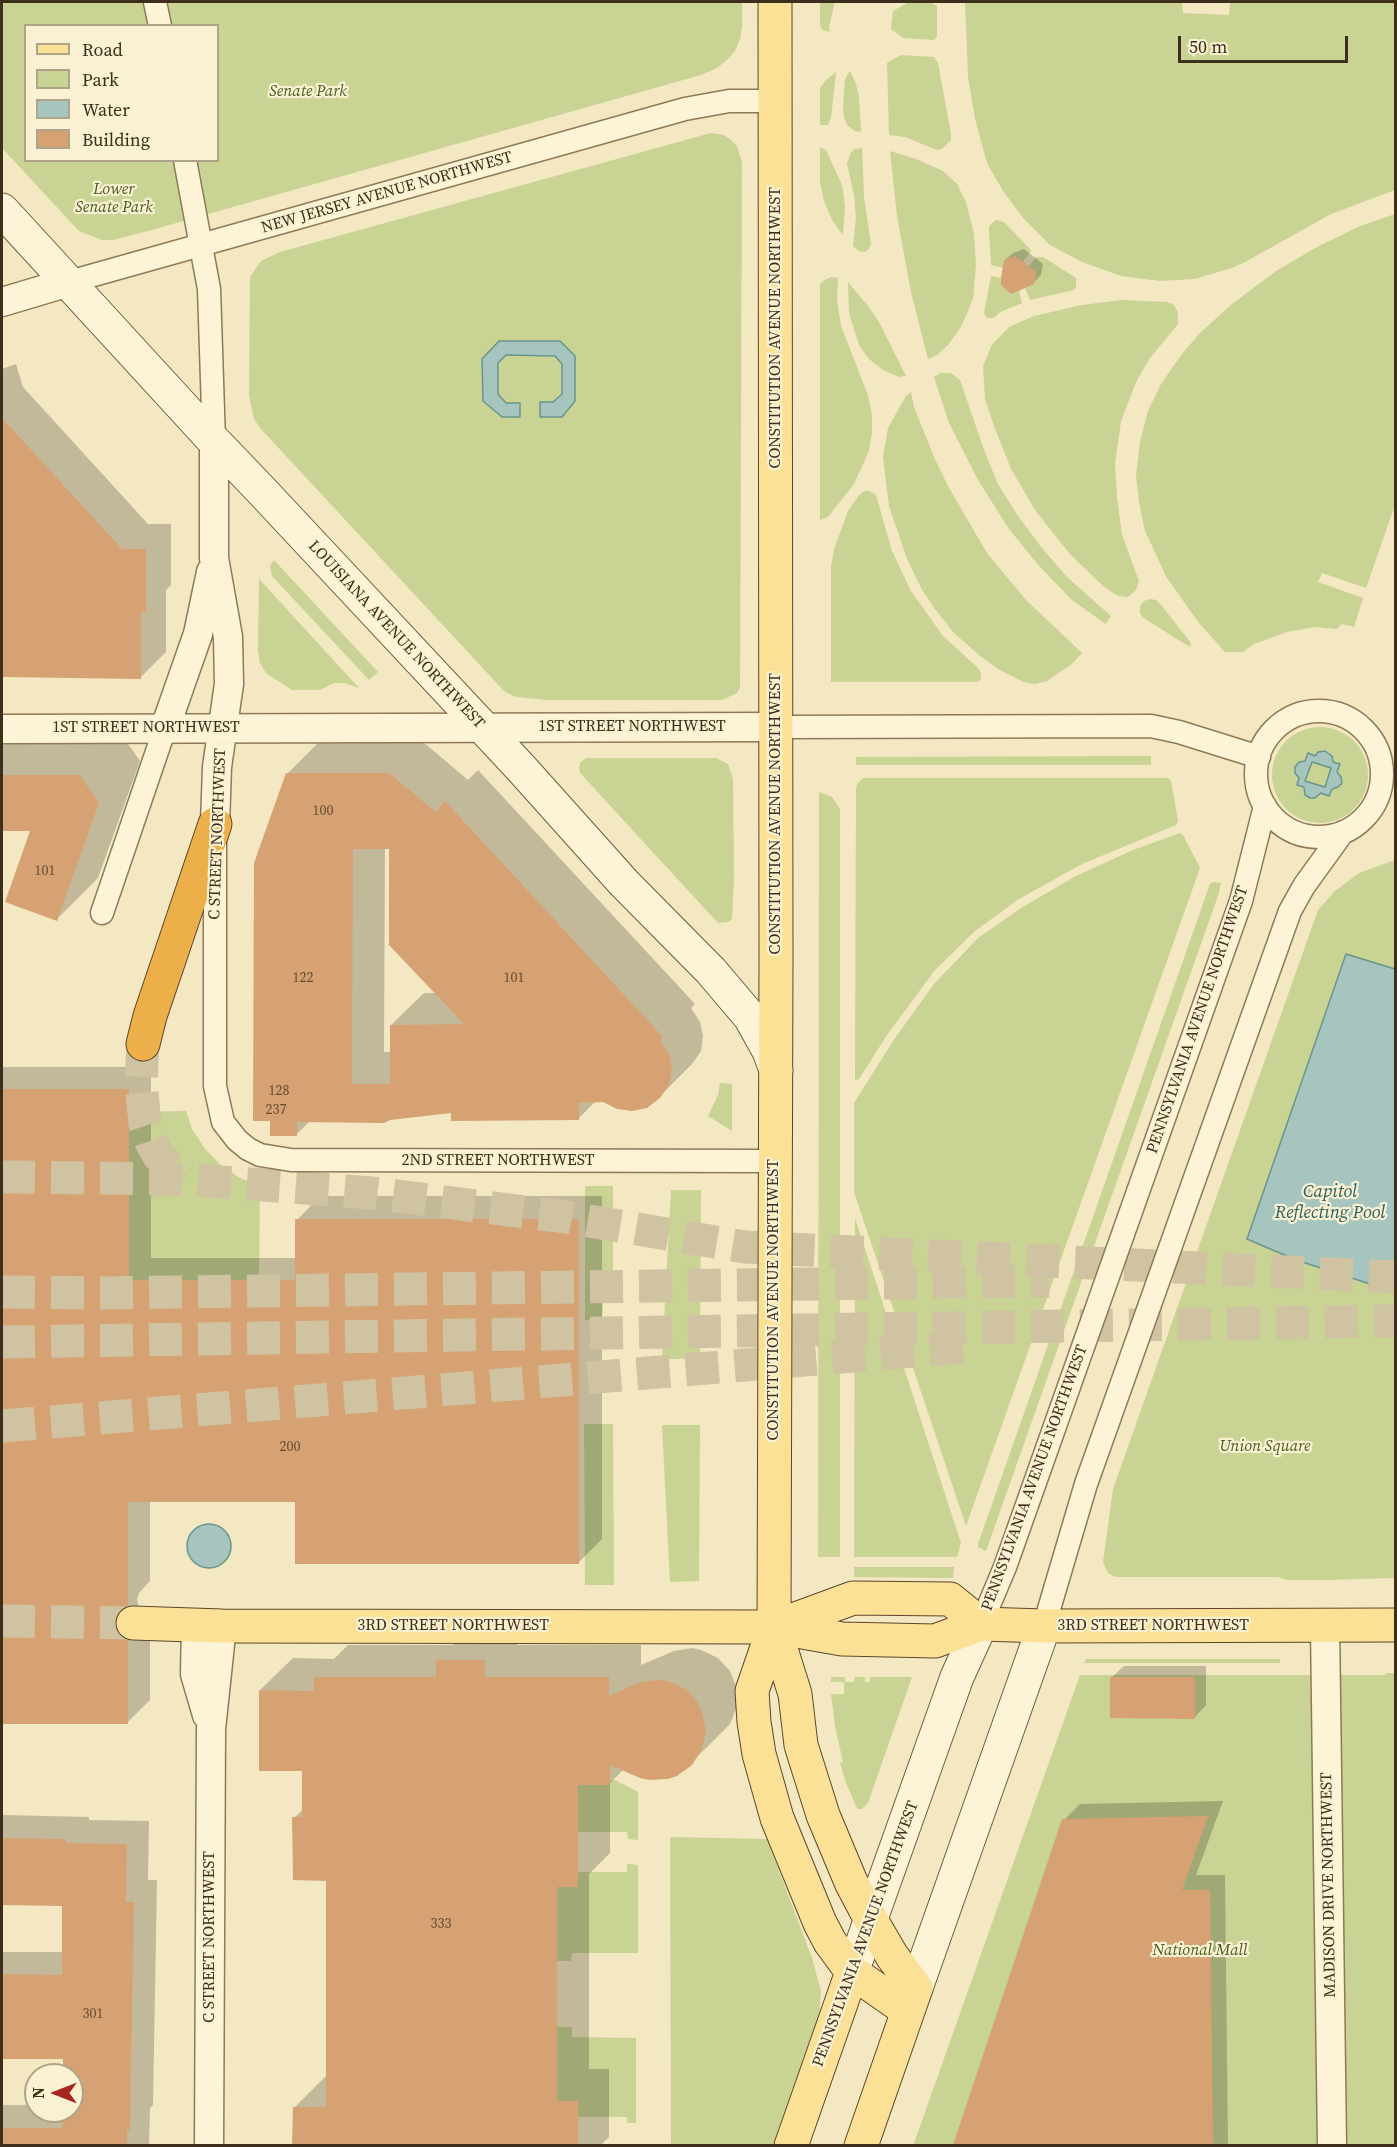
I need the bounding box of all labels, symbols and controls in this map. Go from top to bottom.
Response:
legend [24,24,219,162]
scale bar [1181,24,1350,62]
text: 50 m [1189,34,1227,59]
text: Road [82,37,123,62]
text: Park [82,67,119,92]
park label: Senate Park [269,82,347,102]
text: Water [82,97,130,122]
text: Building [82,127,150,152]
street label: NEW JERSEY AVENUE NORTHWEST [259,148,515,238]
park label: Lower Senate Park [75,180,153,218]
street label: CONSTITUTION AVENUE NORTHWEST [766,187,786,469]
street label: LOUISIANA AVENUE NORTHWEST [304,537,488,733]
street label: CONSTITUTION AVENUE NORTHWEST [766,673,786,955]
street label: 1ST STREET NORTHWEST [538,717,726,737]
street label: 1ST STREET NORTHWEST [52,718,240,738]
street label: C STREET NORTHWEST [205,748,231,920]
house number: 100 [313,803,333,819]
house number: 101 [35,863,55,879]
street label: PENNSYLVANIA AVENUE NORTHWEST [1143,884,1253,1156]
house number: 122 [293,970,313,986]
house number: 101 [504,970,524,986]
house number: 128 [269,1083,289,1099]
house number: 237 [266,1102,286,1118]
street label: 2ND STREET NORTHWEST [402,1151,594,1171]
street label: CONSTITUTION AVENUE NORTHWEST [764,1159,784,1441]
water label: Capitol Reflecting Pool [1275,1181,1385,1224]
street label: PENNSYLVANIA AVENUE NORTHWEST [978,1342,1092,1614]
park label: Union Square [1219,1437,1311,1457]
house number: 200 [280,1439,300,1455]
street label: 3RD STREET NORTHWEST [357,1616,549,1636]
street label: 3RD STREET NORTHWEST [1057,1616,1249,1636]
street label: MADISON DRIVE NORTHWEST [1317,1772,1341,1998]
street label: PENNSYLVANIA AVENUE NORTHWEST [809,1798,923,2070]
street label: C STREET NORTHWEST [200,1851,220,2023]
house number: 333 [431,1916,451,1932]
park label: National Mall [1152,1941,1248,1961]
house number: 301 [83,2006,103,2022]
north arrow [24,2063,84,2123]
text: N [27,2087,49,2099]

